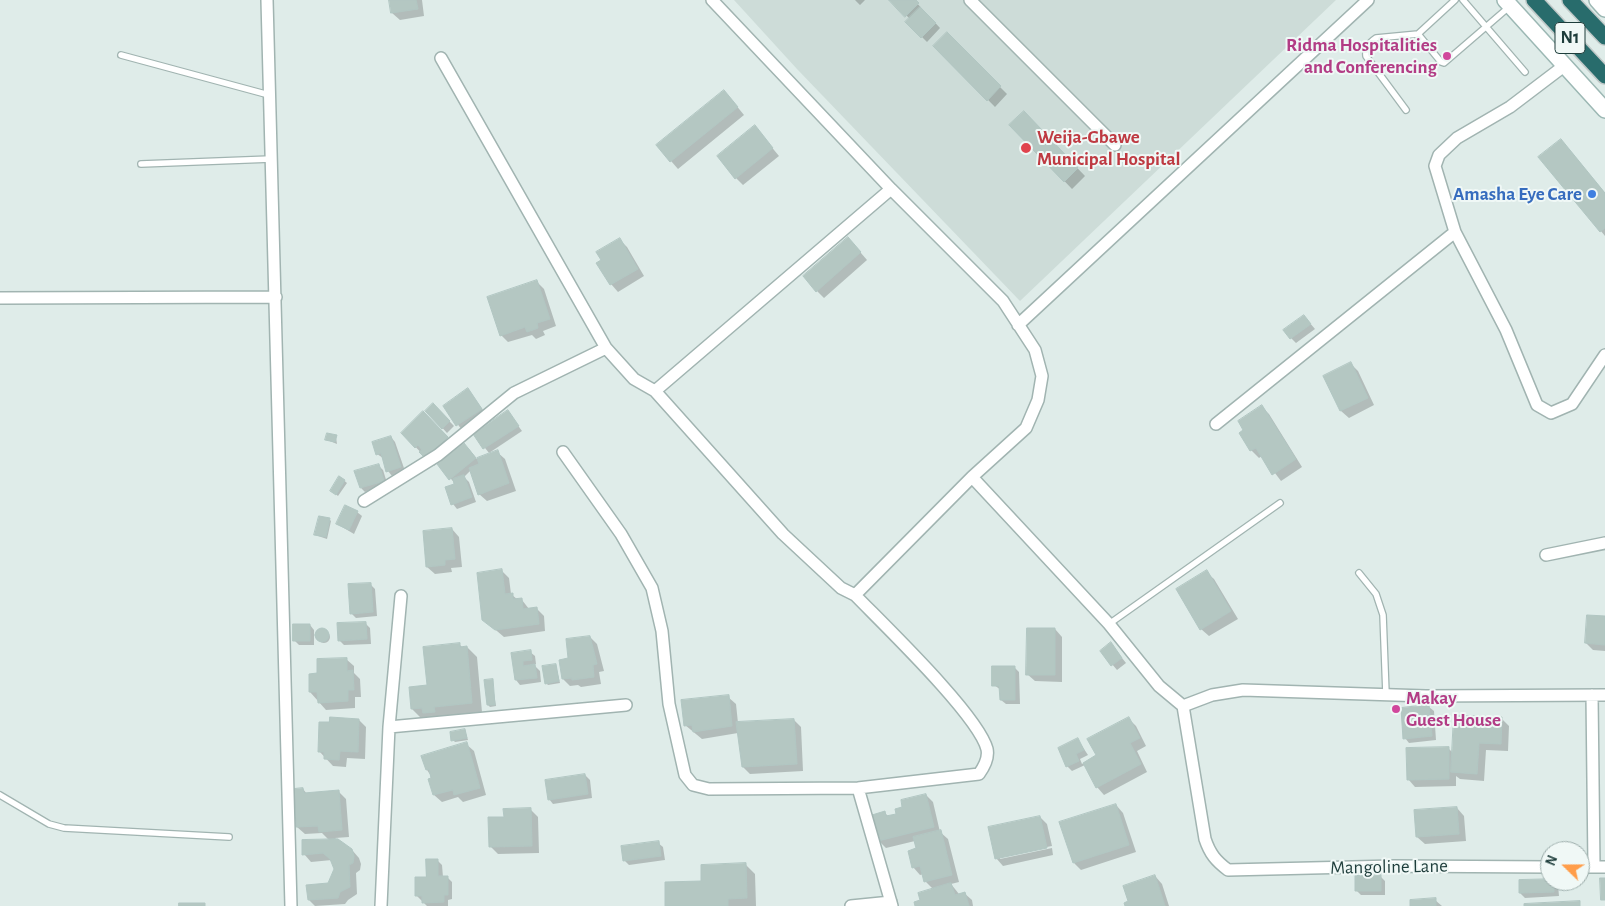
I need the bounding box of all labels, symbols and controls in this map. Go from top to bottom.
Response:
road number: N1 [1555,22,1585,54]
place label: Ridma Hospitalities and Conferencing [1286,34,1437,78]
marker: Ridma Hospitalities and Conferencing [1441,50,1453,62]
place label: Weija-Gbawe Municipal Hospital [1037,126,1181,170]
marker: Weija-Gbawe Municipal Hospital [1019,141,1033,155]
place label: Amasha Eye Care [1453,183,1582,205]
marker: Amasha Eye Care [1586,188,1598,200]
place label: Makay Guest House [1406,687,1501,731]
marker: Makay Guest House [1390,703,1402,715]
north arrow [1540,841,1590,891]
text: N [1544,854,1560,868]
street label: Mangoline Lane [1330,855,1448,879]

